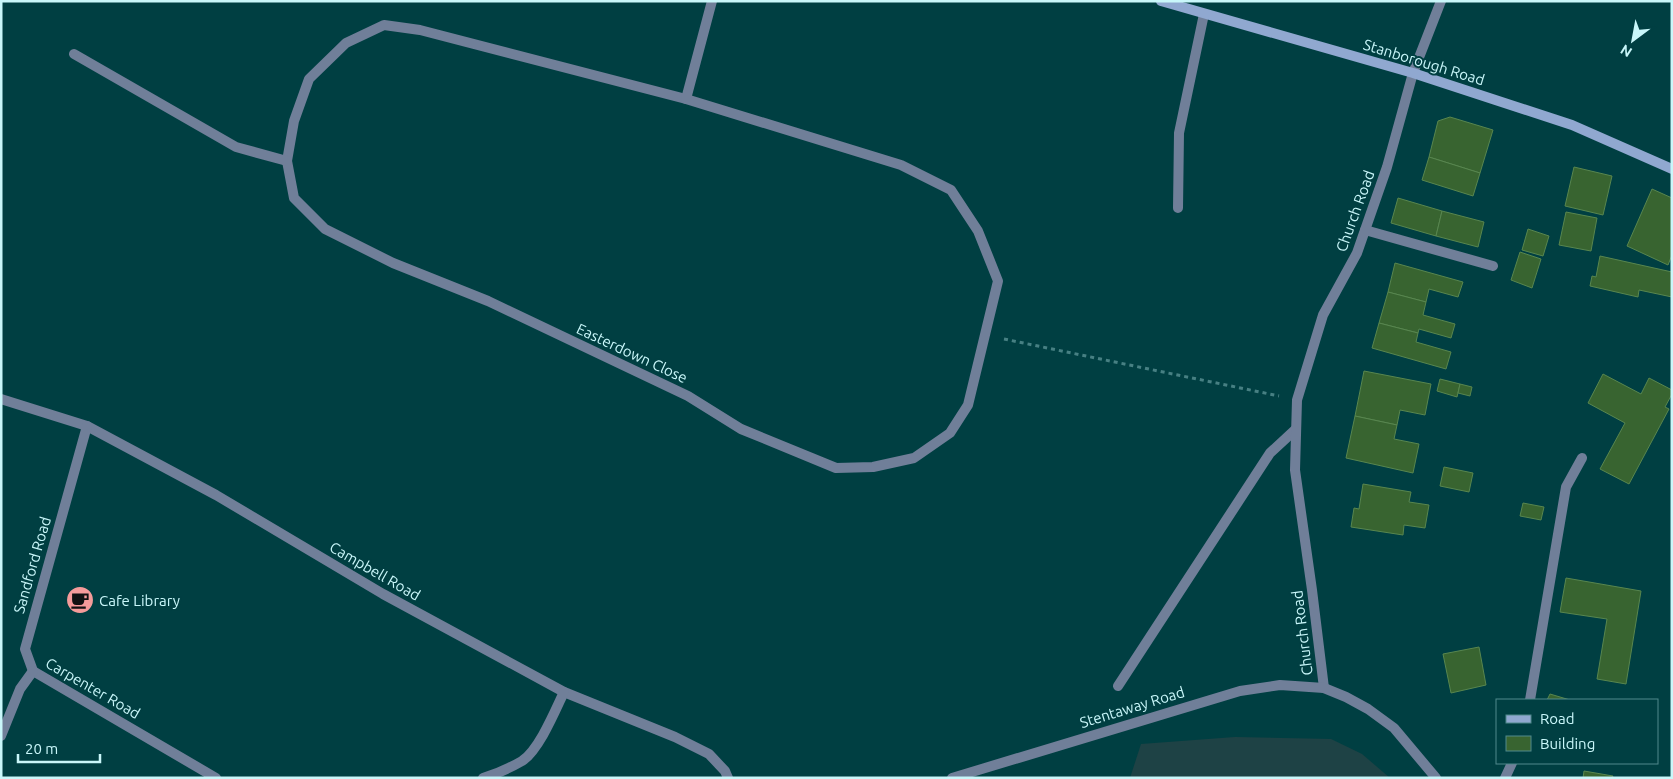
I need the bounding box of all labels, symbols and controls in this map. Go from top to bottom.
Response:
north arrow [1608,15,1658,65]
street label: Stanborough Road [1361,35,1487,89]
text: N [1617,41,1635,61]
street label: Church Road [1332,168,1378,254]
street label: Easterdown Close [574,320,690,386]
street label: Sandford Road [10,515,54,615]
street label: Campbell Road [327,538,423,604]
cafe icon: Cafe Library [65,585,95,615]
street label: Church Road [1288,590,1316,676]
place label: Cafe Library [99,592,180,609]
street label: Carpenter Road [43,654,143,722]
street label: Stentaway Road [1078,683,1186,731]
legend [1496,699,1658,764]
text: Road [1540,710,1575,727]
scale bar [18,732,100,764]
text: Building [1540,735,1595,752]
text: 20 m [25,740,58,757]

